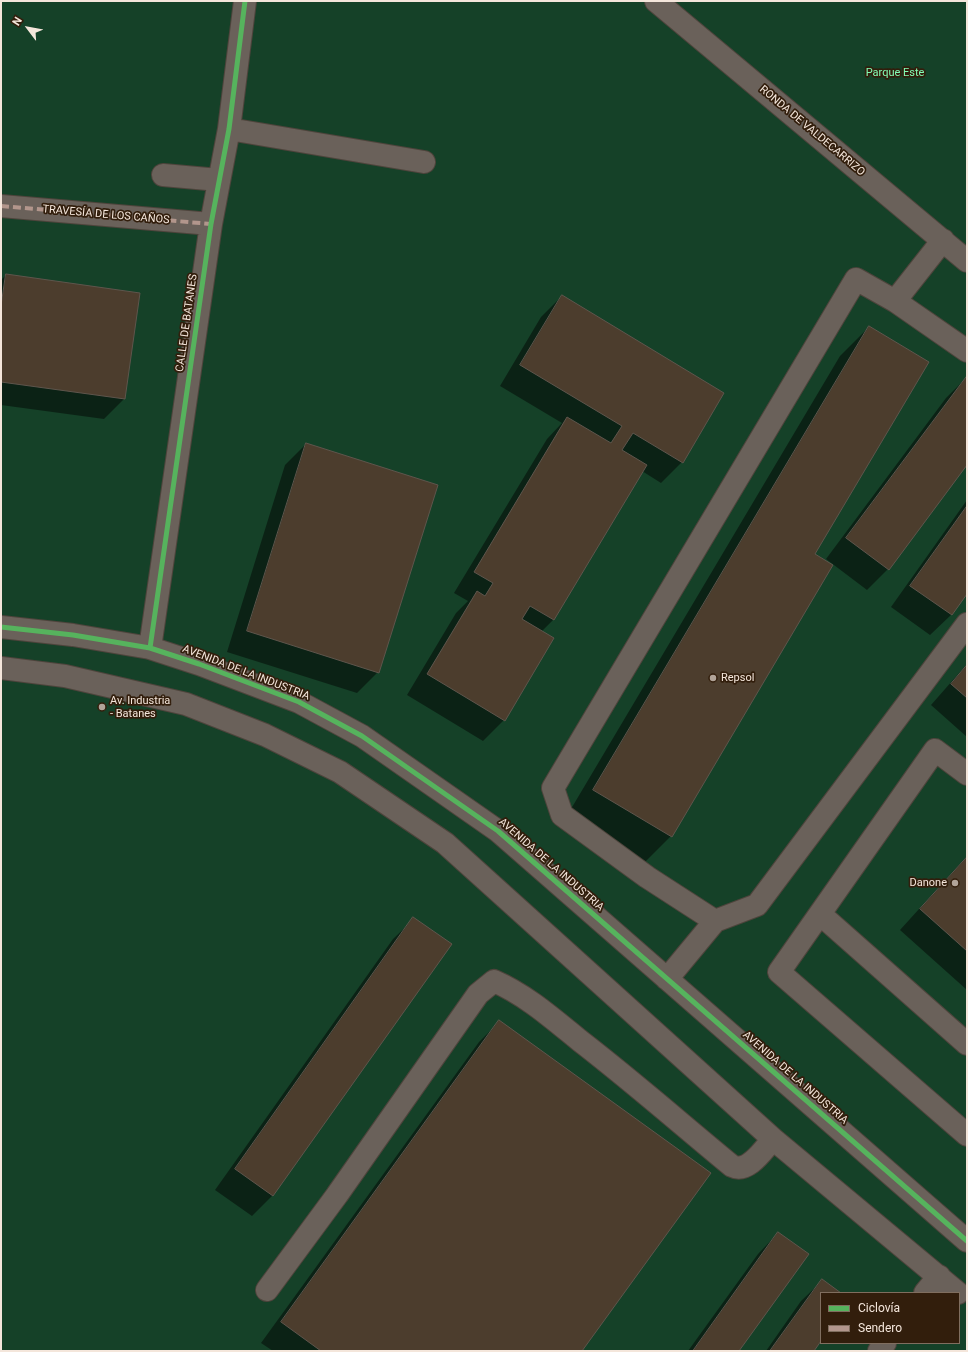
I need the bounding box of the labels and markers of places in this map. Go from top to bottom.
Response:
place label: Repsol [721,671,754,685]
marker: Repsol [708,673,718,683]
place label: Av. Industria - Batanes [110,694,170,720]
marker: Av. Industria - Batanes [97,702,107,712]
place label: Danone [910,876,947,890]
marker: Danone [950,878,960,888]

